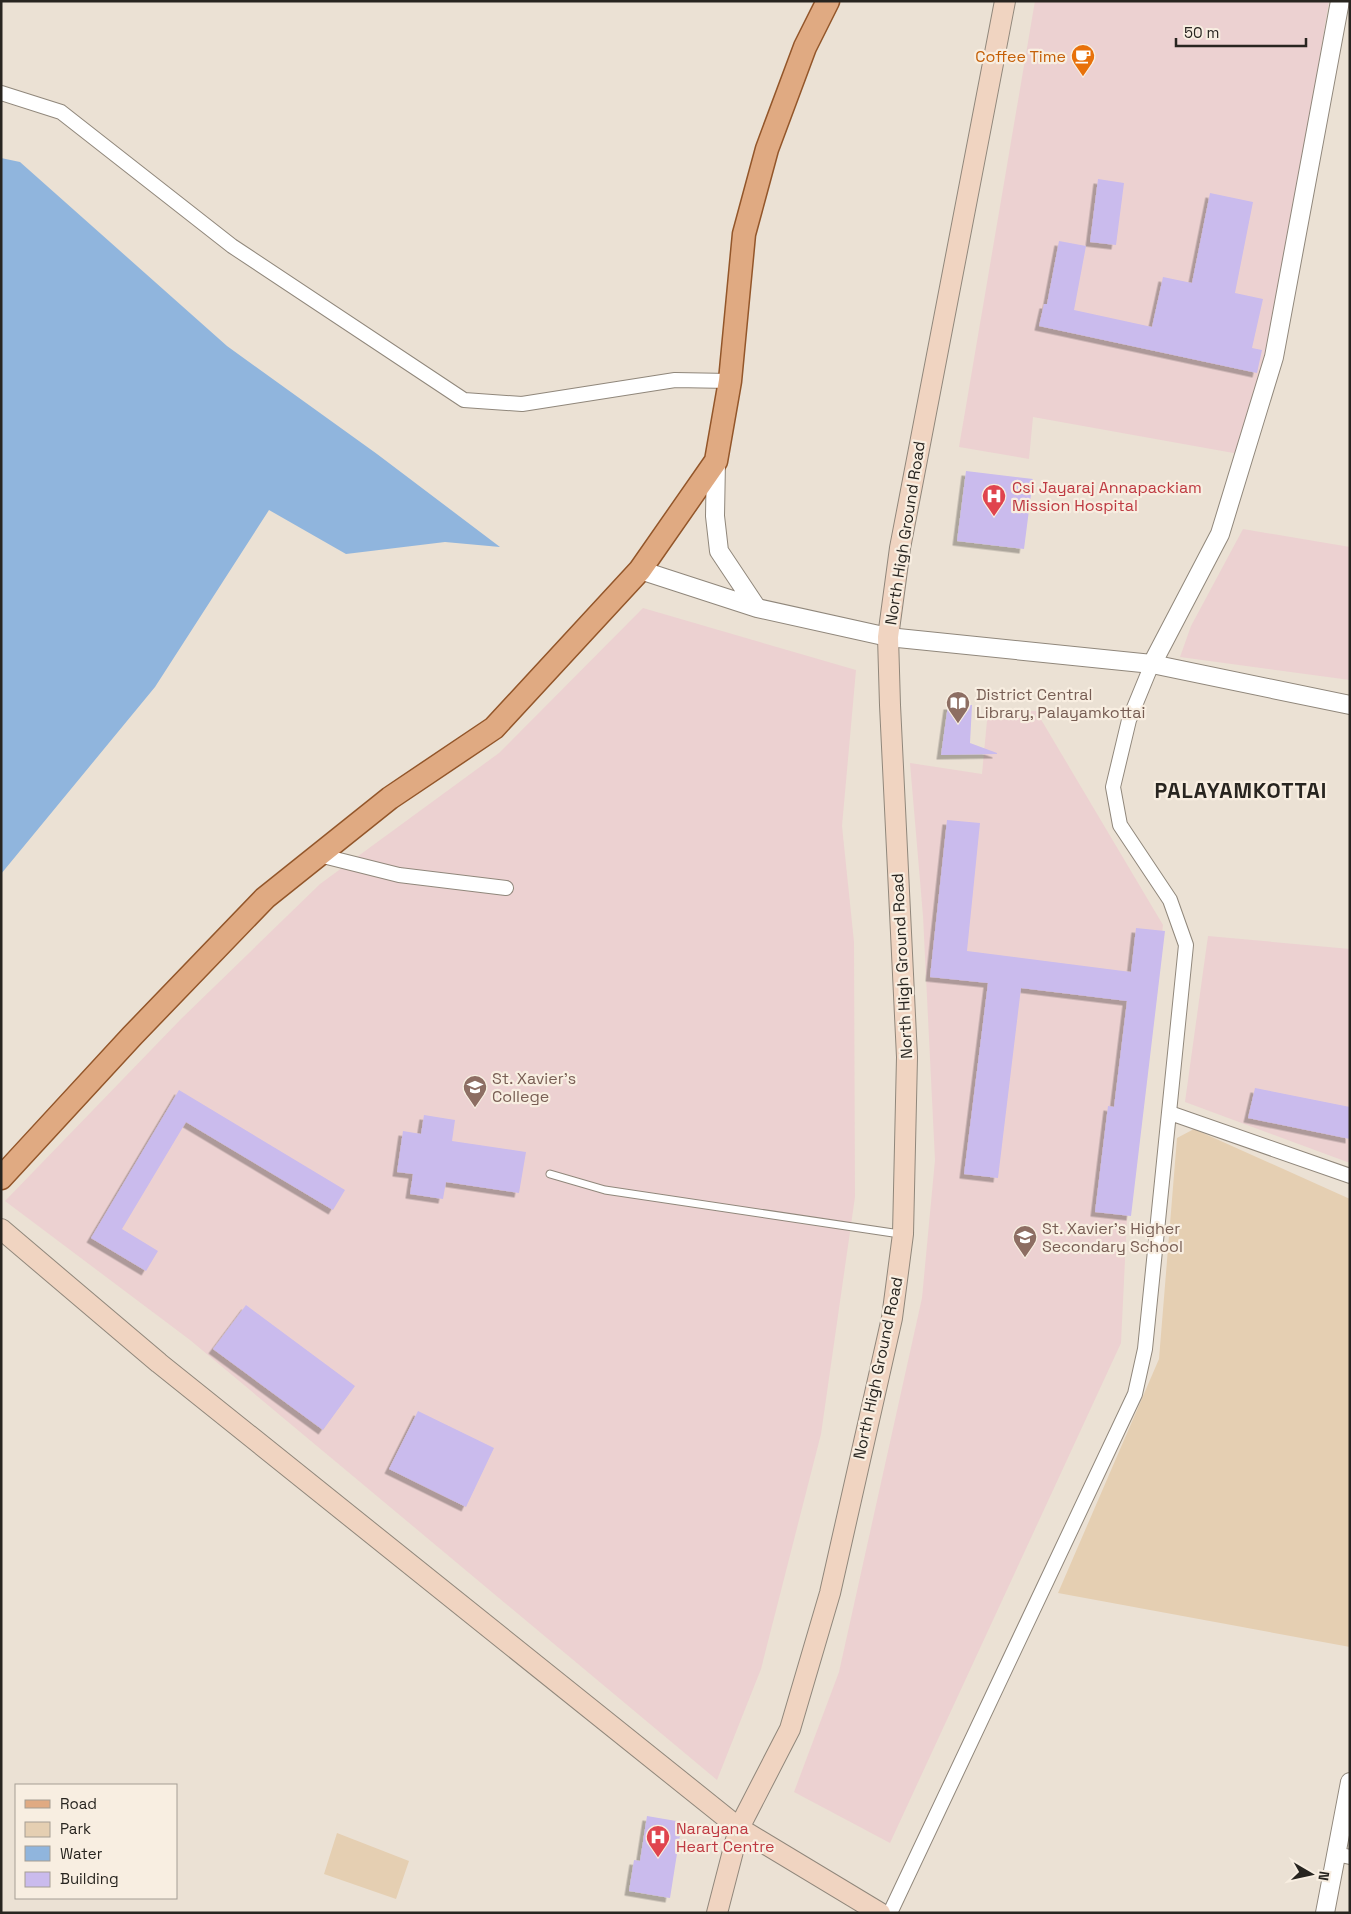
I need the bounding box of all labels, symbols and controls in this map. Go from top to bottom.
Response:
scale bar [1176,15,1306,47]
text: 50 m [1184,23,1219,42]
cafe icon: Coffee Time [1070,43,1096,77]
place label: Coffee Time [975,46,1066,67]
street label: North High Ground Road [880,440,930,626]
place label: Csi Jayaraj Annapackiam Mission Hospital [1012,477,1202,516]
hospital icon: Csi Jayaraj Annapackiam Mission Hospital [981,483,1007,517]
place label: District Central Library, Palayamkottai [976,684,1145,723]
library icon: District Central Library, Palayamkottai [945,690,971,724]
district label: PALAYAMKOTTAI [1155,777,1327,804]
street label: North High Ground Road [887,873,917,1059]
place label: St. Xavier's College [492,1068,576,1107]
school or university icon: St. Xavier's College [462,1074,488,1108]
place label: St. Xavier's Higher Secondary School [1042,1218,1183,1257]
school or university icon: St. Xavier's Higher Secondary School [1012,1224,1038,1258]
street label: North High Ground Road [848,1275,908,1461]
legend [15,1784,178,1899]
text: Road [60,1794,97,1813]
place label: Narayana Heart Centre [676,1818,775,1857]
text: Park [60,1819,91,1838]
hospital icon: Narayana Heart Centre [645,1824,671,1858]
text: Water [60,1844,103,1863]
north arrow [1286,1849,1336,1899]
text: Building [60,1869,119,1888]
text: N [1314,1870,1333,1882]

